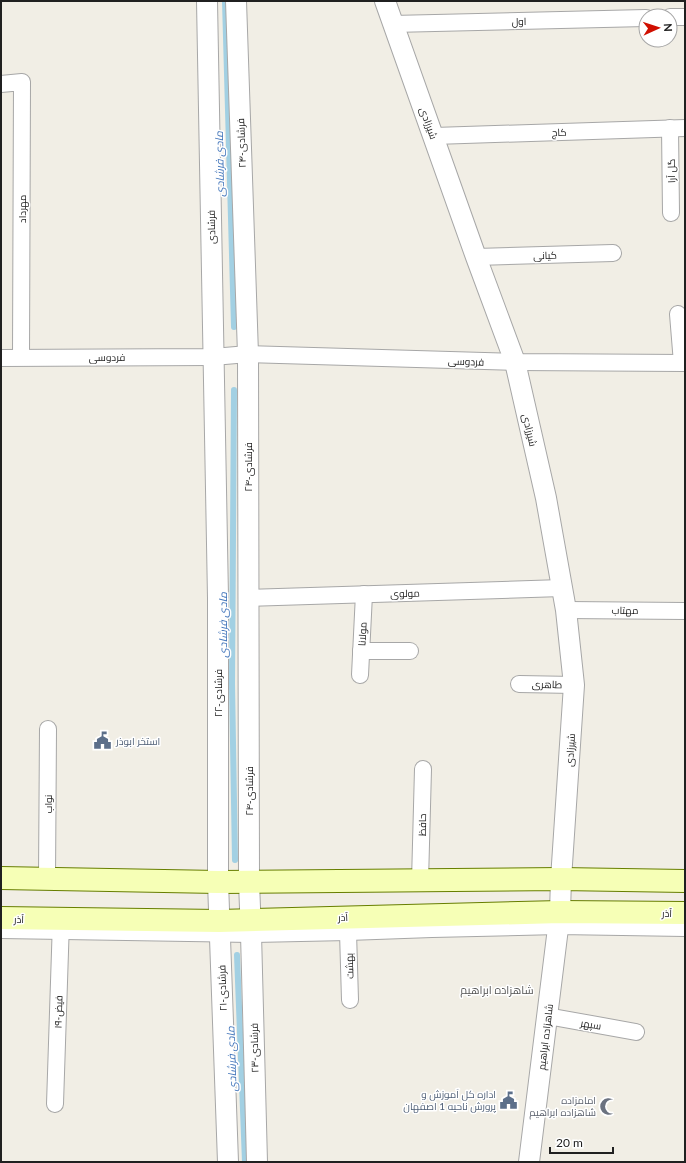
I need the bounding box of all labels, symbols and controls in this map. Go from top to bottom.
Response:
north arrow [638,8,678,48]
street label: اول [511,15,527,28]
text: N [662,23,675,32]
street label: شیرزادی [417,105,440,141]
street label: ۲۴-فرشادی [234,118,249,168]
street label: کاج [551,126,567,139]
water label: مادی فرشادی [212,130,227,197]
street label: گل آرا [665,159,678,183]
street label: مهرداد [16,195,29,223]
street label: فرشادی [205,210,218,244]
street label: کیانی [533,249,557,262]
street label: فردوسی [89,351,125,364]
street label: فردوسی [448,354,484,369]
street label: شیرزادی [519,412,540,448]
street label: ۲۴-فرشادی [242,442,255,492]
street label: مولوی [390,586,420,601]
water label: مادی فرشادی [216,591,230,658]
street label: مهتاب [611,604,639,617]
street label: مولانا [355,622,369,646]
street label: ۲۲-فرشادی [212,669,225,717]
street label: طاهری [532,678,562,691]
public building icon: استخر ابوذر [93,731,113,751]
street label: شیرزادی [563,733,578,767]
place label: استخر ابوذر [115,735,160,747]
street label: ۲۴-فرشادی [243,766,256,816]
street label: نواب [42,794,54,814]
street label: حافظ [416,814,428,836]
street label: آذر [661,907,672,919]
street label: آذر [337,911,349,923]
street label: آذر [13,913,24,925]
street label: بهشت [343,953,356,979]
street label: ۲۱-فرشادی [215,965,230,1011]
district label: شاهزاده ابراهیم [460,983,534,998]
street label: ۱۹-فیض [51,995,66,1029]
street label: شاهزاده ابراهیم [535,1003,557,1071]
street label: سپهر [579,1016,602,1033]
street label: ۲۳-فرشادی [248,1023,261,1073]
water label: مادی فرشادی [223,1025,240,1092]
place label: اداره کل آموزش و پرورش ناحیه 1 اصفهان [403,1088,496,1113]
public building icon: اداره کل آموزش و پرورش ناحیه 1 اصفهان [499,1090,519,1110]
place label: امامزاده شاهزاده ابراهیم [529,1094,596,1120]
mosque icon: امامزاده شاهزاده ابراهیم [599,1096,619,1116]
scale bar [550,1129,613,1155]
text: 20 m [556,1135,583,1150]

